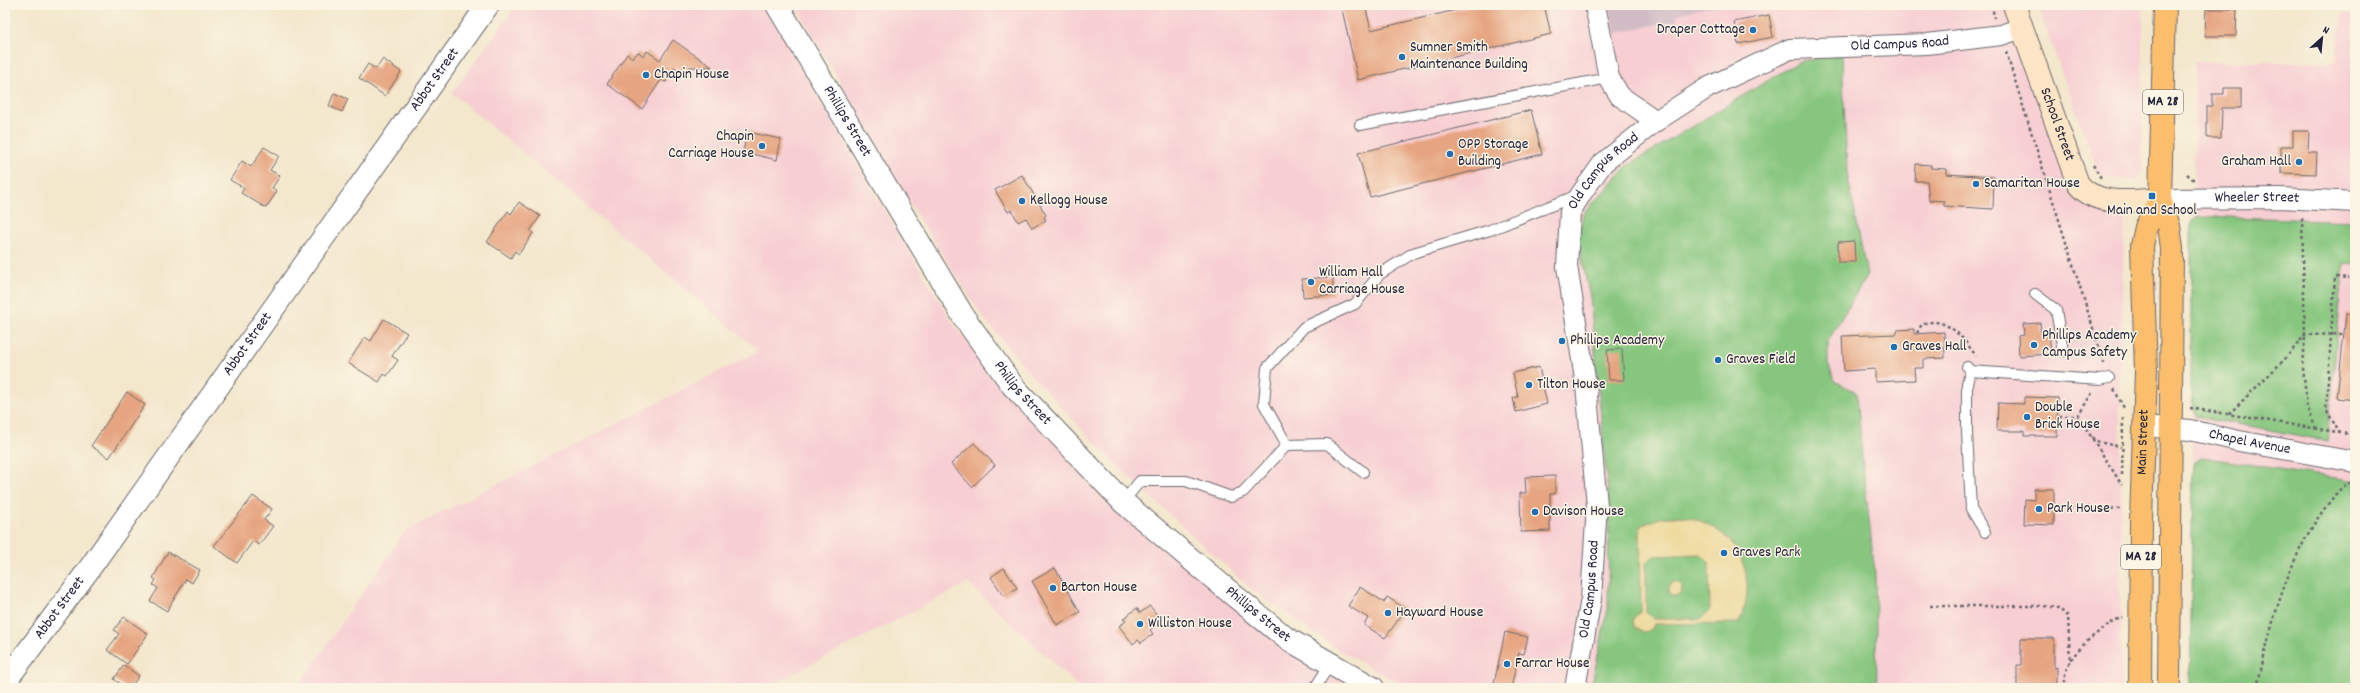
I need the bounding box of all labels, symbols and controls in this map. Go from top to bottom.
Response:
north arrow [2302,18,2342,58]
place label: Draper Cottage [1657,19,1745,41]
text: N [2320,23,2332,39]
marker: Draper Cottage [1748,25,1758,35]
street label: Old Campus Road [1850,30,1951,58]
place label: Sumner Smith Maintenance Building [1410,37,1528,76]
street label: Abbot Street [405,43,465,116]
marker: Sumner Smith Maintenance Building [1397,52,1407,62]
place label: Chapin House [654,64,729,86]
marker: Chapin House [641,70,651,80]
street label: Phillips Street [817,82,877,162]
street label: School Street [2034,85,2080,165]
road number: MA 28 [2143,90,2183,114]
place label: Chapin Carriage House [668,126,754,165]
street label: Old Campus Road [1563,127,1644,214]
place label: OPP Storage Building [1458,134,1529,173]
marker: Chapin Carriage House [757,141,767,151]
marker: OPP Storage Building [1445,149,1455,159]
place label: Graham Hall [2221,151,2291,173]
marker: Graham Hall [2294,157,2304,167]
place label: Samaritan House [1984,173,2080,195]
marker: Samaritan House [1971,179,1981,189]
street label: Wheeler Street [2215,187,2300,210]
place label: Kellogg House [1030,190,1108,212]
marker: Main and School [2147,191,2157,201]
marker: Kellogg House [1017,196,1027,206]
place label: Main and School [2107,200,2197,222]
place label: William Hall Carriage House [1319,262,1405,301]
marker: William Hall Carriage House [1306,277,1316,287]
street label: Abbot Street [218,308,278,381]
place label: Phillips Academy Campus Safety [2042,325,2137,364]
place label: Phillips Academy [1570,330,1665,352]
marker: Phillips Academy [1557,336,1567,346]
place label: Graves Hall [1902,336,1967,358]
marker: Phillips Academy Campus Safety [2029,340,2039,350]
marker: Graves Hall [1889,342,1899,352]
place label: Graves Field [1726,349,1795,371]
marker: Graves Field [1713,355,1723,365]
street label: Phillips Street [988,357,1057,431]
place label: Tilton House [1537,374,1606,396]
marker: Tilton House [1524,380,1534,390]
place label: Double Brick House [2035,397,2100,436]
street label: Main Street [2132,408,2156,475]
marker: Double Brick House [2022,412,2032,422]
street label: Chapel Avenue [2206,424,2293,461]
place label: Park House [2047,498,2110,520]
place label: Davison House [1543,501,1624,523]
marker: Park House [2034,504,2044,514]
marker: Davison House [1530,507,1540,517]
street label: Old Campus Road [1573,539,1606,640]
place label: Graves Park [1732,542,1800,564]
road number: MA 28 [2121,545,2161,569]
marker: Graves Park [1719,548,1729,558]
street label: Abbot Street [29,572,91,644]
place label: Barton House [1061,577,1137,599]
street label: Phillips Street [1220,581,1295,649]
marker: Barton House [1048,583,1058,593]
place label: Hayward House [1396,602,1484,624]
marker: Hayward House [1383,608,1393,618]
place label: Williston House [1148,613,1232,635]
marker: Williston House [1135,619,1145,629]
place label: Farrar House [1515,653,1590,675]
marker: Farrar House [1502,659,1512,669]

